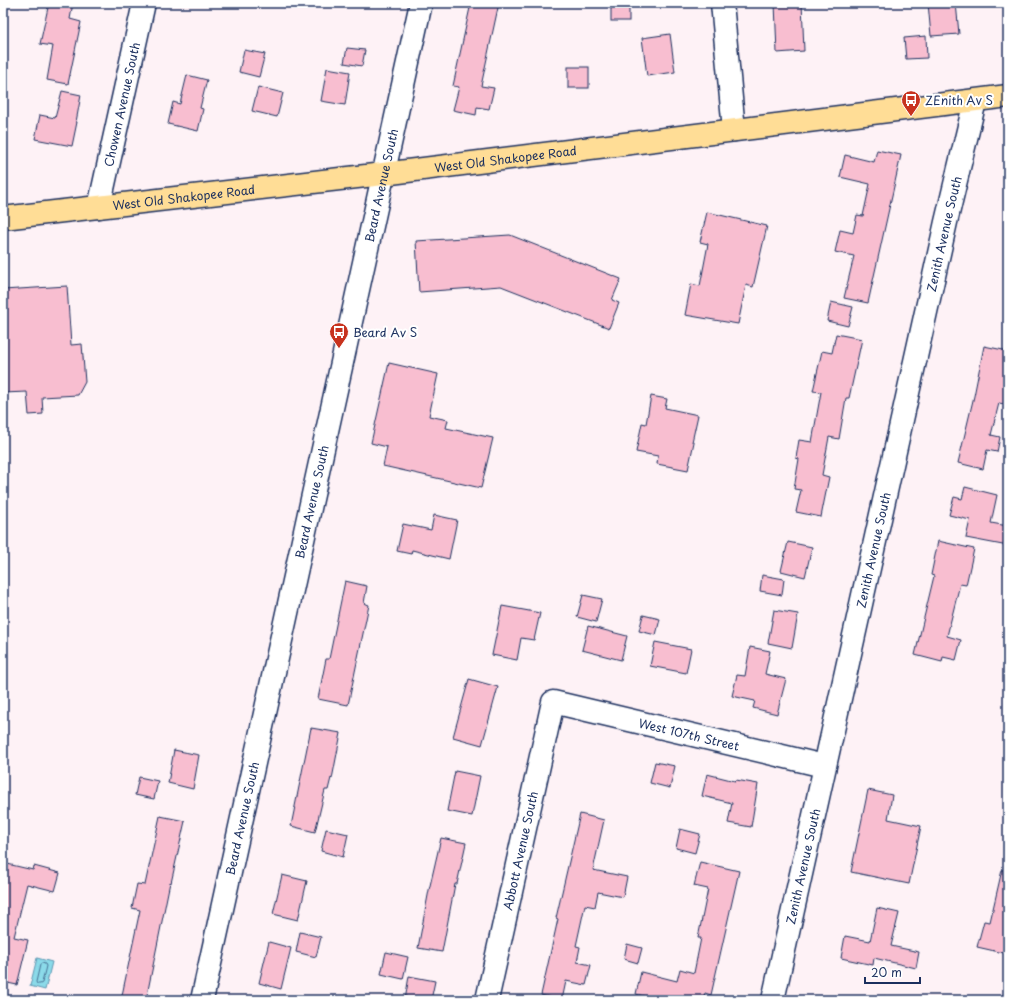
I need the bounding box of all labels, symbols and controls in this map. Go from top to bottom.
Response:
street label: Chowen Avenue South [99,40,144,168]
bus stop icon: ZEnith Av S [900,89,922,117]
place label: ZEnith Av S [925,91,993,109]
street label: Beard Avenue South [360,127,402,244]
street label: West Old Shakopee Road [433,141,578,177]
street label: Zenith Avenue South [922,174,966,293]
street label: West Old Shakopee Road [112,180,256,214]
bus stop icon: Beard Av S [328,321,350,349]
place label: Beard Av S [353,323,417,341]
street label: Beard Avenue South [290,443,333,560]
street label: Zenith Avenue South [851,490,895,610]
street label: West 107th Street [637,714,741,755]
street label: Beard Avenue South [221,760,263,877]
street label: Abbott Avenue South [498,789,542,912]
street label: Zenith Avenue South [781,807,824,926]
scale bar [865,959,920,985]
text: 20 m [871,963,902,981]

